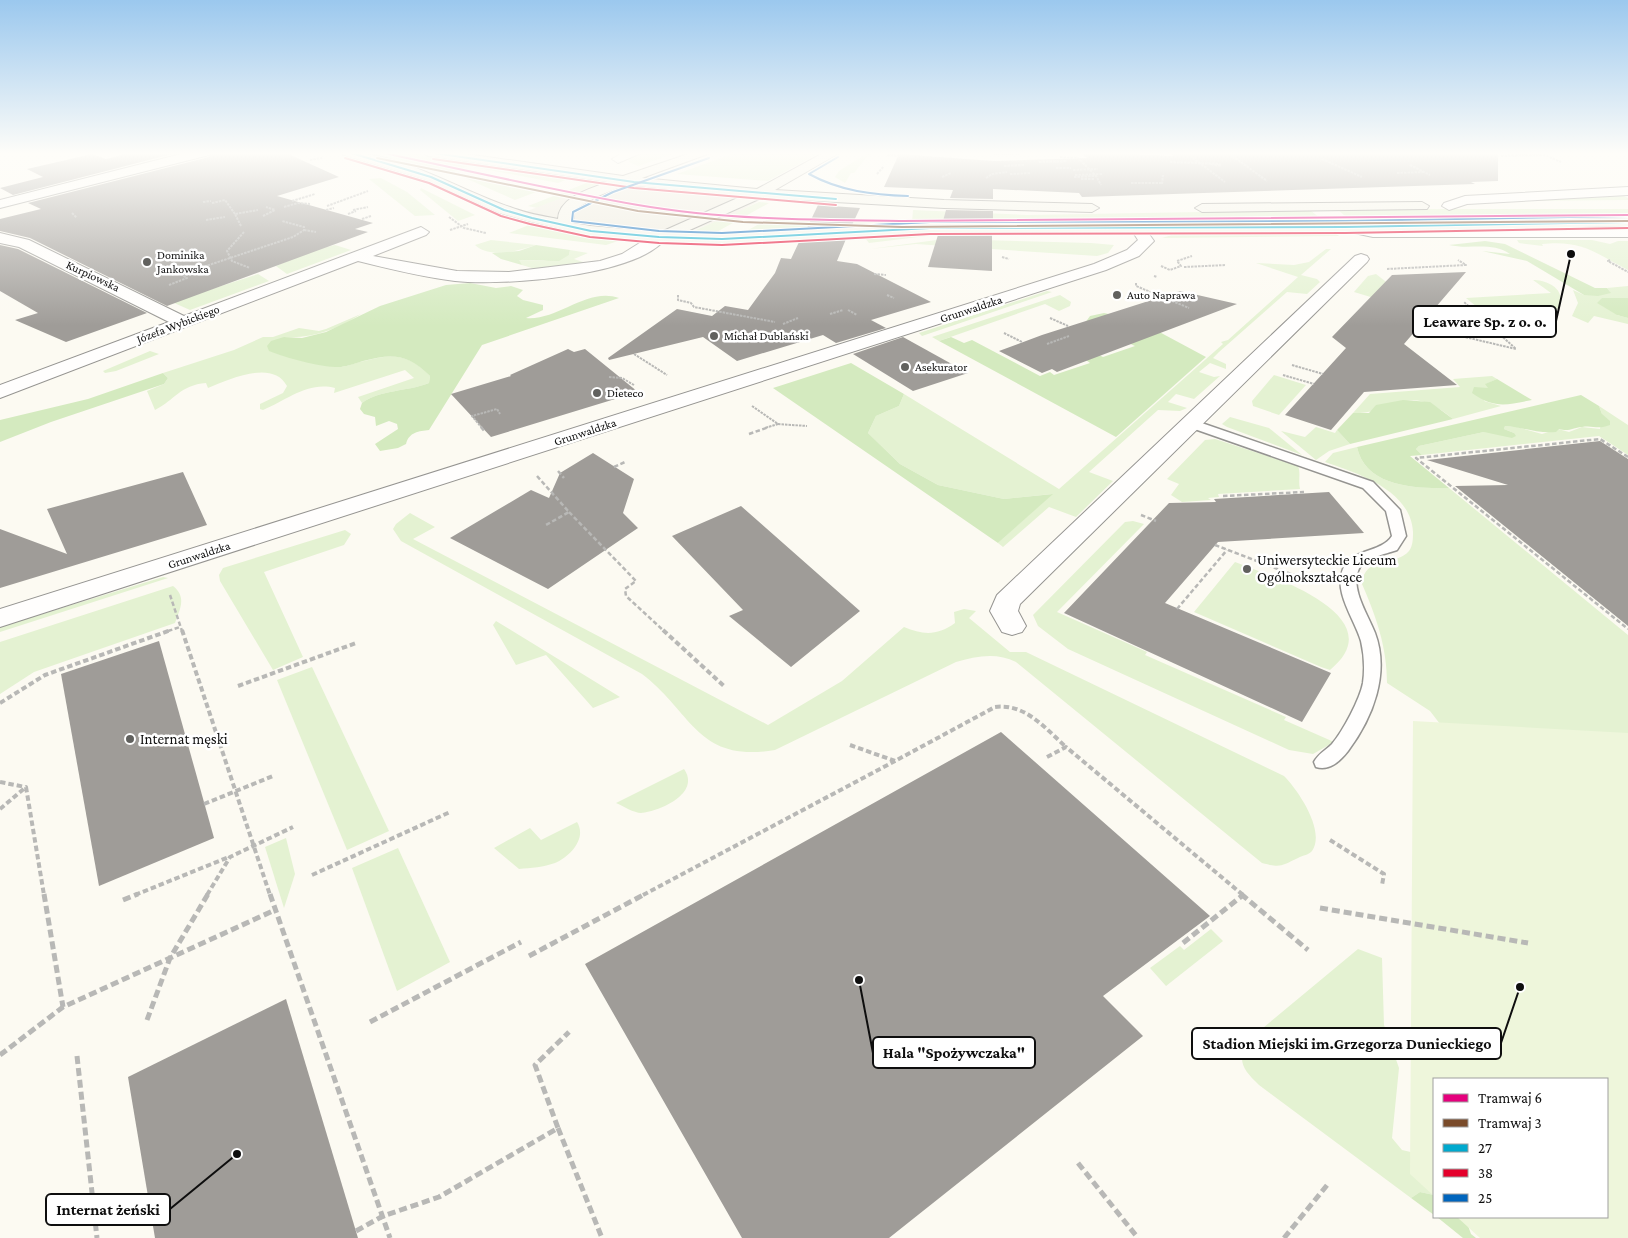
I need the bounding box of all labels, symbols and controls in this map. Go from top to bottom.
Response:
place label: Dominika Jankowska [156,248,209,276]
marker: Dominika Jankowska [141,256,153,268]
street label: Kurpiowska [64,258,122,295]
place label: Auto Naprawa [1127,288,1196,302]
marker: Auto Naprawa [1111,289,1123,301]
street label: Grunwaldzka [938,292,1004,326]
street label: Józefa Wybickiego [134,302,221,347]
callout: Leaware Sp. z o. o. [1413,306,1556,337]
text: Leaware Sp. z o. o. [1423,313,1547,330]
place label: Michał Dublański [724,329,809,343]
marker: Michał Dublański [708,330,720,342]
place label: Asekurator [915,360,968,374]
marker: Asekurator [899,361,911,373]
place label: Dieteco [607,386,643,400]
marker: Dieteco [591,387,603,399]
street label: Grunwaldzka [552,415,618,449]
street label: Grunwaldzka [166,538,232,572]
place label: Uniwersyteckie Liceum Ogólnokształcące [1257,552,1396,586]
marker: Uniwersyteckie Liceum Ogólnokształcące [1241,563,1253,575]
place label: Internat męski [140,731,228,748]
marker: Internat męski [124,733,136,745]
callout: Stadion Miejski im.Grzegorza Dunieckiego [1192,1028,1501,1059]
text: Stadion Miejski im.Grzegorza Dunieckiego [1202,1035,1492,1053]
callout: Hala "Spożywczaka" [873,1037,1035,1068]
text: Hala "Spożywczaka" [883,1044,1025,1061]
legend [1433,1078,1608,1218]
text: Tramwaj 6 [1478,1090,1542,1107]
text: Tramwaj 3 [1478,1115,1542,1132]
text: 27 [1478,1140,1492,1156]
text: 38 [1478,1165,1493,1181]
text: 25 [1478,1190,1492,1206]
callout: Internat żeński [46,1194,170,1225]
text: Internat żeński [56,1201,160,1218]

